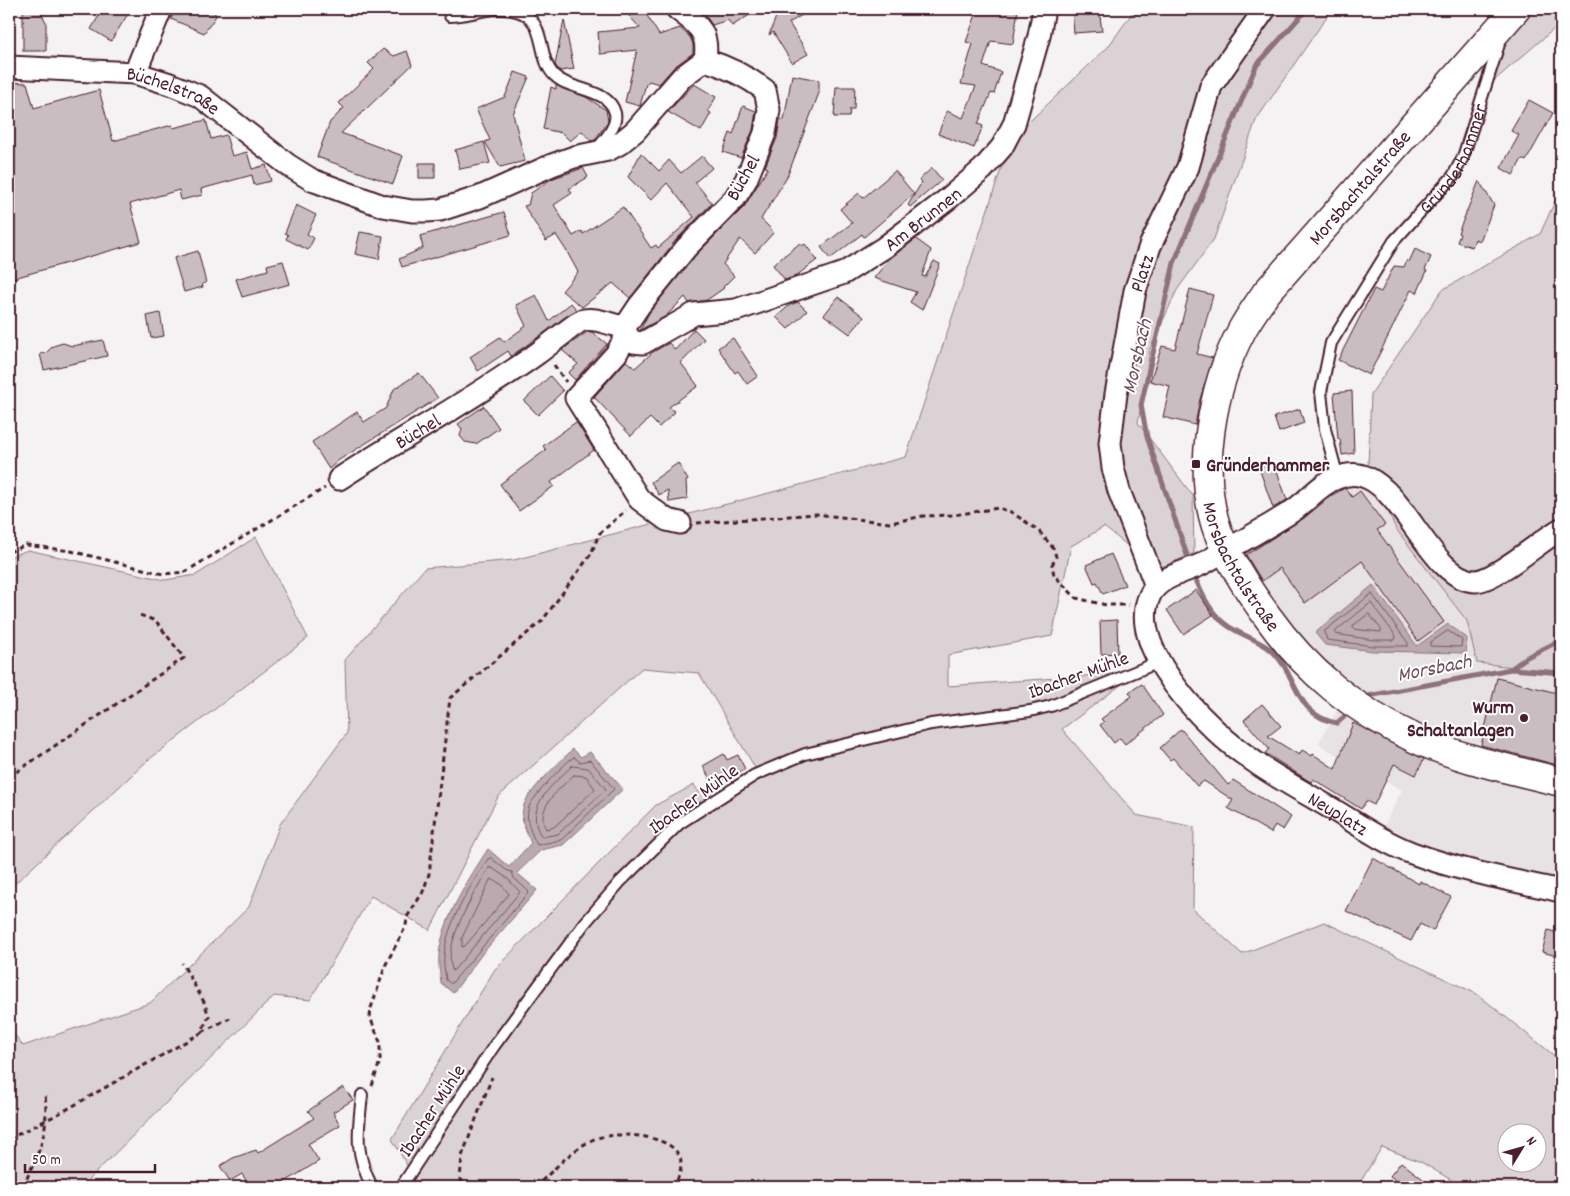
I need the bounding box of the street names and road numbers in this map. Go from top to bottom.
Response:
street label: Büchelstraße [126,62,225,124]
street label: Gründerhammer [1414,100,1496,222]
street label: Morsbachtalstraße [1303,125,1419,253]
street label: Büchel [721,150,769,207]
street label: Am Brunnen [879,182,969,260]
street label: Platz [1125,251,1163,296]
street label: Büchel [391,408,447,458]
street label: Morsbachtalstraße [1194,500,1285,639]
street label: Ibacher Mühle [1025,646,1133,708]
street label: Ibacher Mühle [644,758,746,843]
street label: Neuplatz [1302,787,1372,845]
street label: Ibacher Mühle [393,1060,474,1163]

